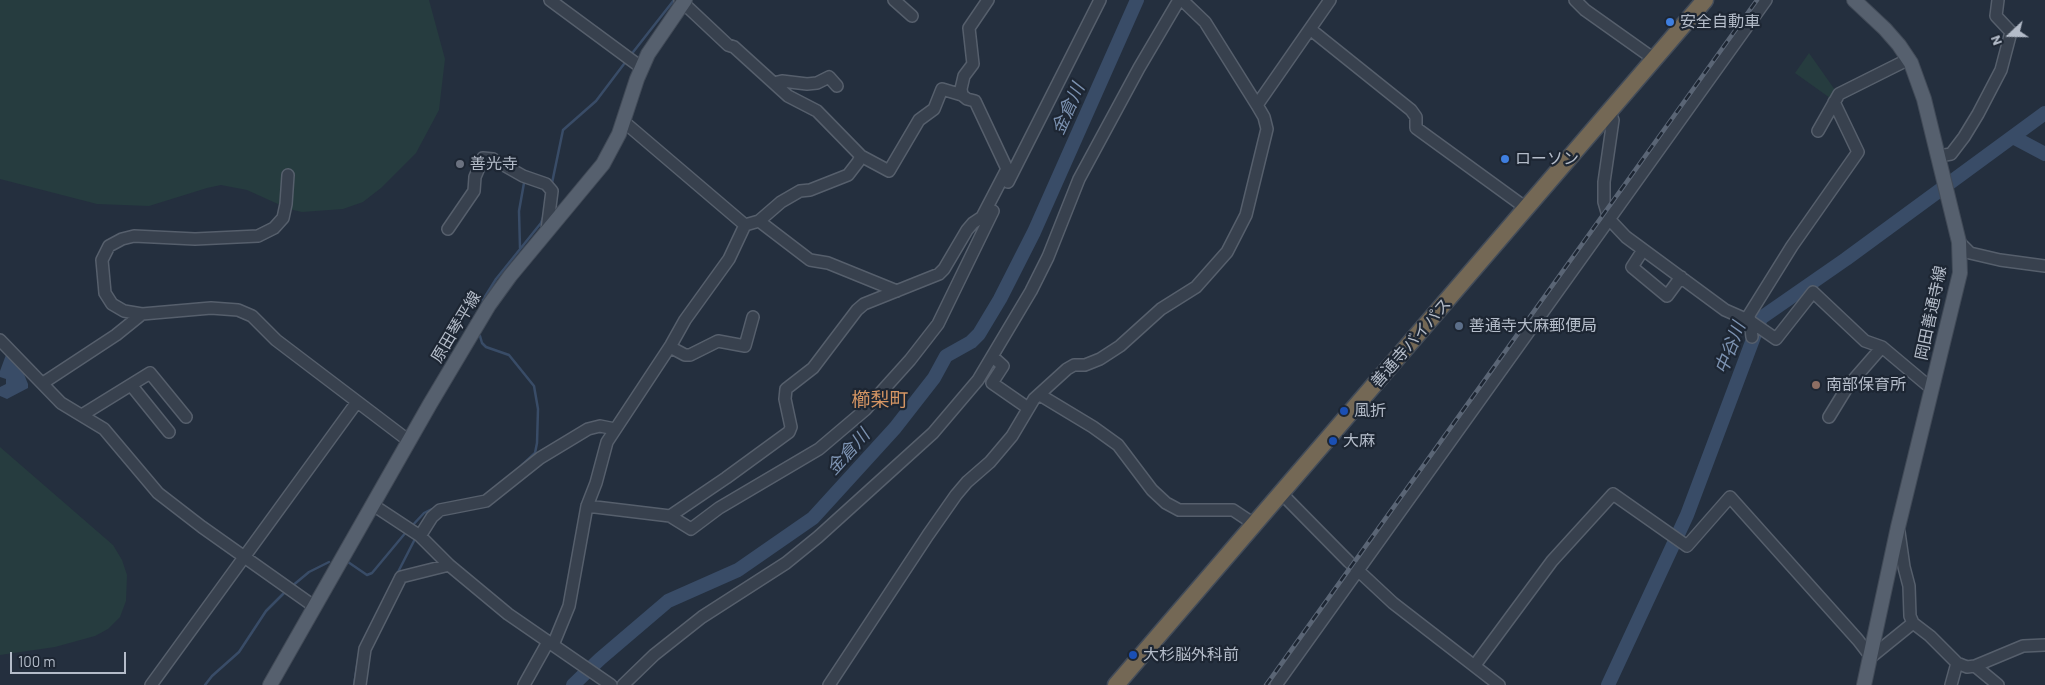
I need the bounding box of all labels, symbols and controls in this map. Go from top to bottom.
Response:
north arrow [1985,10,2035,60]
place label: 安全自動車 [1680,12,1760,32]
marker: 安全自動車 [1664,16,1676,28]
text: N [1986,33,2005,48]
water label: 金倉川 [1047,80,1089,138]
place label: ローソン [1515,149,1579,169]
marker: ローソン [1499,153,1511,165]
place label: 善光寺 [470,154,518,174]
marker: 善光寺 [454,158,466,170]
street label: 岡田善通寺線 [1912,264,1950,362]
street label: 原田琴平線 [427,288,485,366]
street label: 善通寺バイパス [1367,294,1455,392]
place label: 善通寺大麻郵便局 [1469,316,1597,336]
water label: 中谷川 [1710,319,1750,377]
marker: 善通寺大麻郵便局 [1453,320,1465,332]
place label: 南部保育所 [1826,375,1906,395]
marker: 南部保育所 [1810,379,1822,391]
district label: 櫛梨町 [852,389,908,411]
place label: 風折 [1354,401,1386,421]
marker: 風折 [1338,405,1350,417]
water label: 金倉川 [822,425,874,479]
place label: 大麻 [1343,431,1375,451]
marker: 大麻 [1327,435,1339,447]
scale bar [12,642,129,674]
place label: 大杉脳外科前 [1143,645,1239,665]
marker: 大杉脳外科前 [1127,649,1139,661]
text: 100 m [18,652,56,670]

